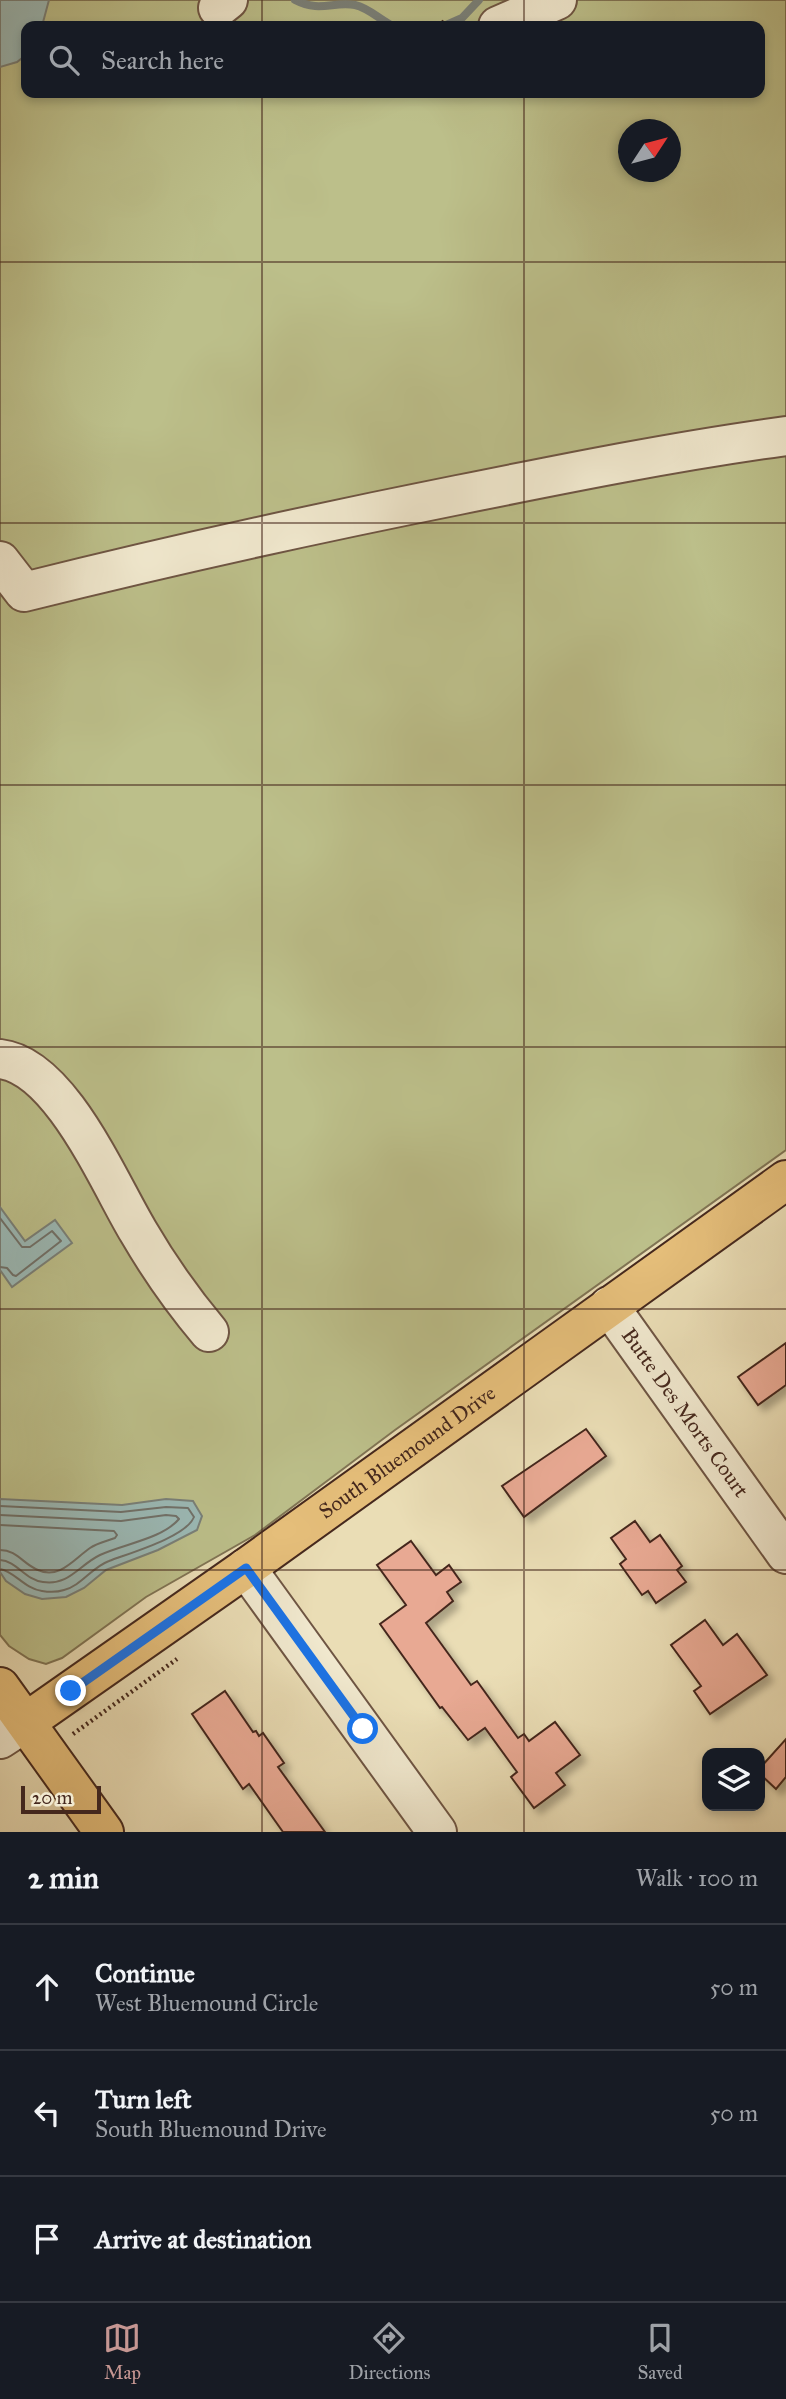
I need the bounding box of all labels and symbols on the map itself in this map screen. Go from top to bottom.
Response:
north arrow [618,119,681,182]
street label: Butte Des Morts Court [616,1323,755,1503]
street label: South Bluemound Drive [314,1380,501,1524]
route end [55,1675,86,1706]
route start [347,1713,378,1744]
scale bar [21,1783,102,1815]

